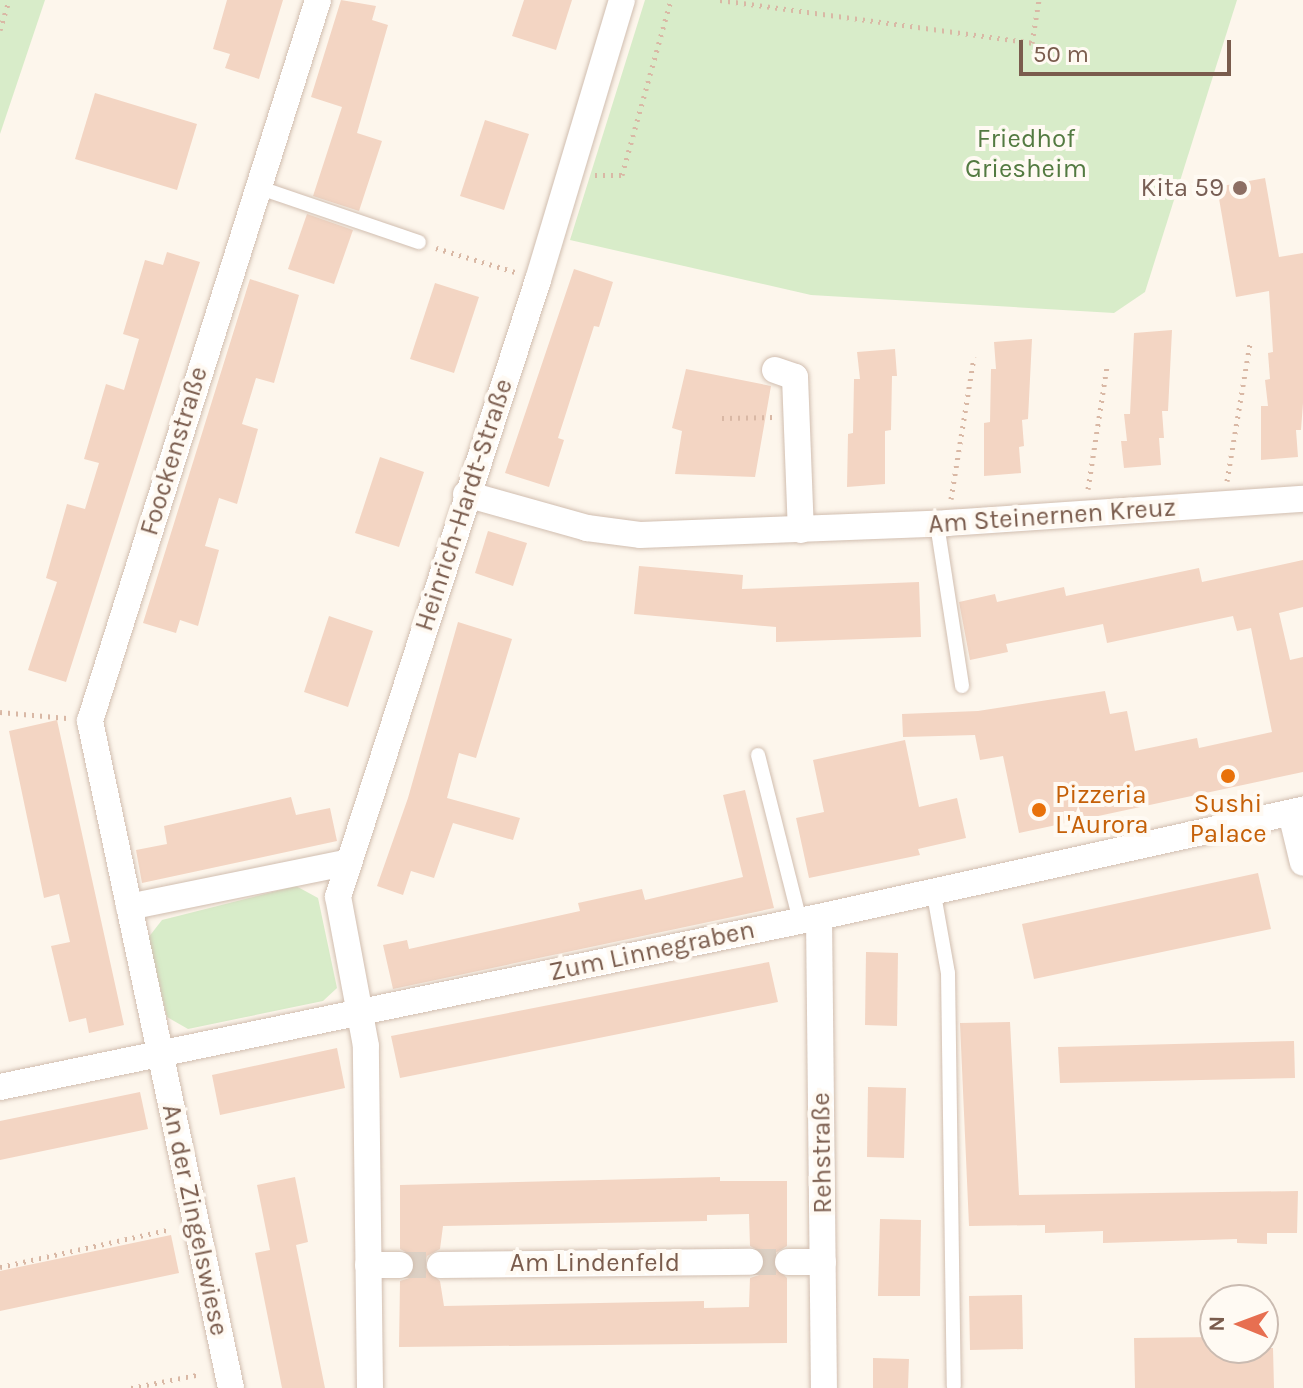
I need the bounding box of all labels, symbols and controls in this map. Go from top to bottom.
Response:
scale bar [1023,24,1235,74]
text: 50 m [1033,40,1089,68]
park label: Friedhof Griesheim [965,123,1087,184]
place label: Kita 59 [1140,172,1224,204]
marker: Kita 59 [1231,179,1249,197]
street label: Foockenstraße [134,363,214,539]
street label: Heinrich-Hardt-Straße [408,375,520,635]
street label: Am Steinernen Kreuz [927,492,1177,540]
marker: Sushi Palace [1219,767,1237,785]
place label: Pizzeria L'Aurora [1055,779,1149,840]
place label: Sushi Palace [1189,788,1267,850]
marker: Pizzeria L'Aurora [1030,801,1048,819]
street label: Zum Linnegraben [546,914,758,988]
street label: Rehstraße [805,1092,839,1214]
street label: An der Zingelswiese [155,1101,235,1339]
street label: Am Lindenfeld [510,1247,680,1279]
north arrow [1199,1284,1279,1364]
text: N [1204,1315,1230,1332]

